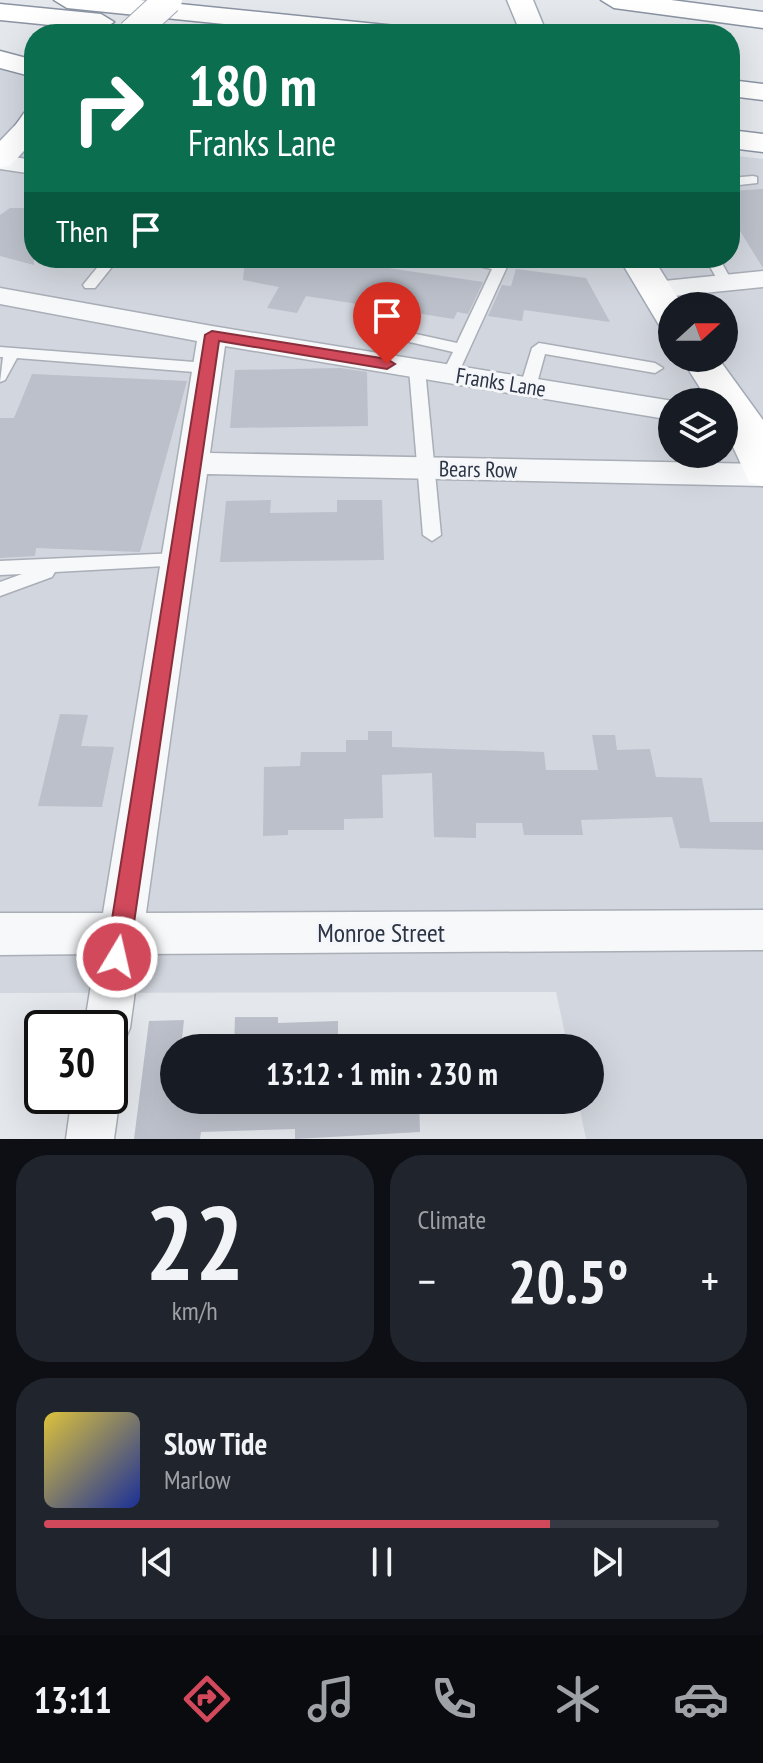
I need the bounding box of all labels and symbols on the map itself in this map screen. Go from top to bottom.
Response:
pin [353,282,421,364]
north arrow [658,292,738,372]
street label: Franks Lane [454,361,548,403]
street label: Bears Row [439,454,517,484]
position arrow [75,915,159,999]
street label: Monroe Street [317,916,445,949]
speed limit sign: 30 [24,1010,128,1114]

